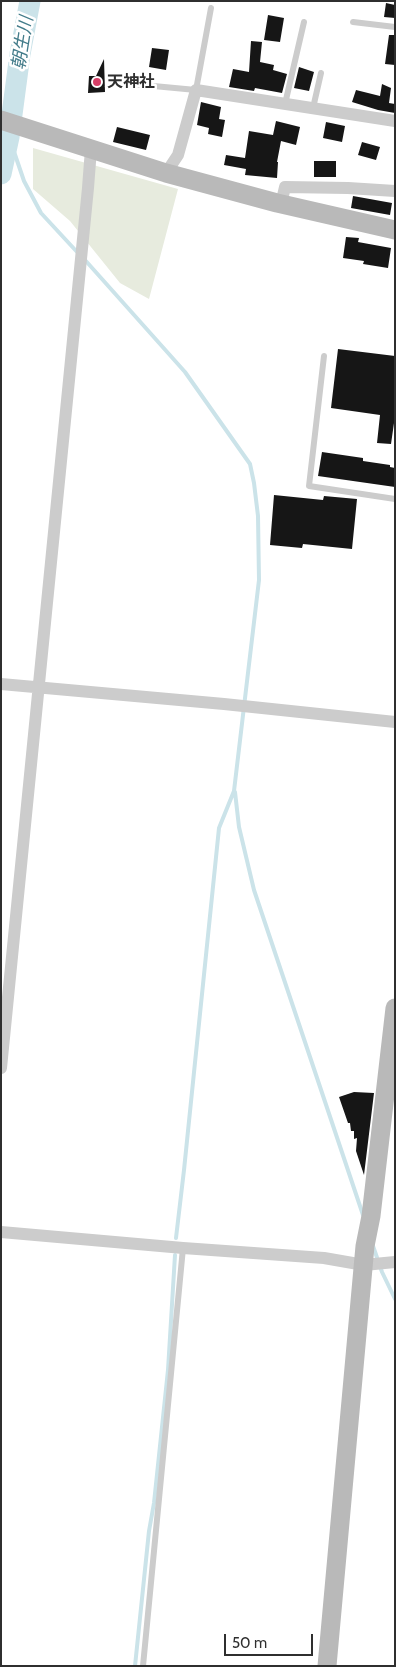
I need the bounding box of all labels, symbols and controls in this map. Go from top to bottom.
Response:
water label: 朝生川 [8,15,38,71]
place label: 天神社 [107,72,155,92]
marker: 天神社 [91,76,103,88]
scale bar [226,1624,315,1656]
text: 50 m [232,1634,267,1652]

